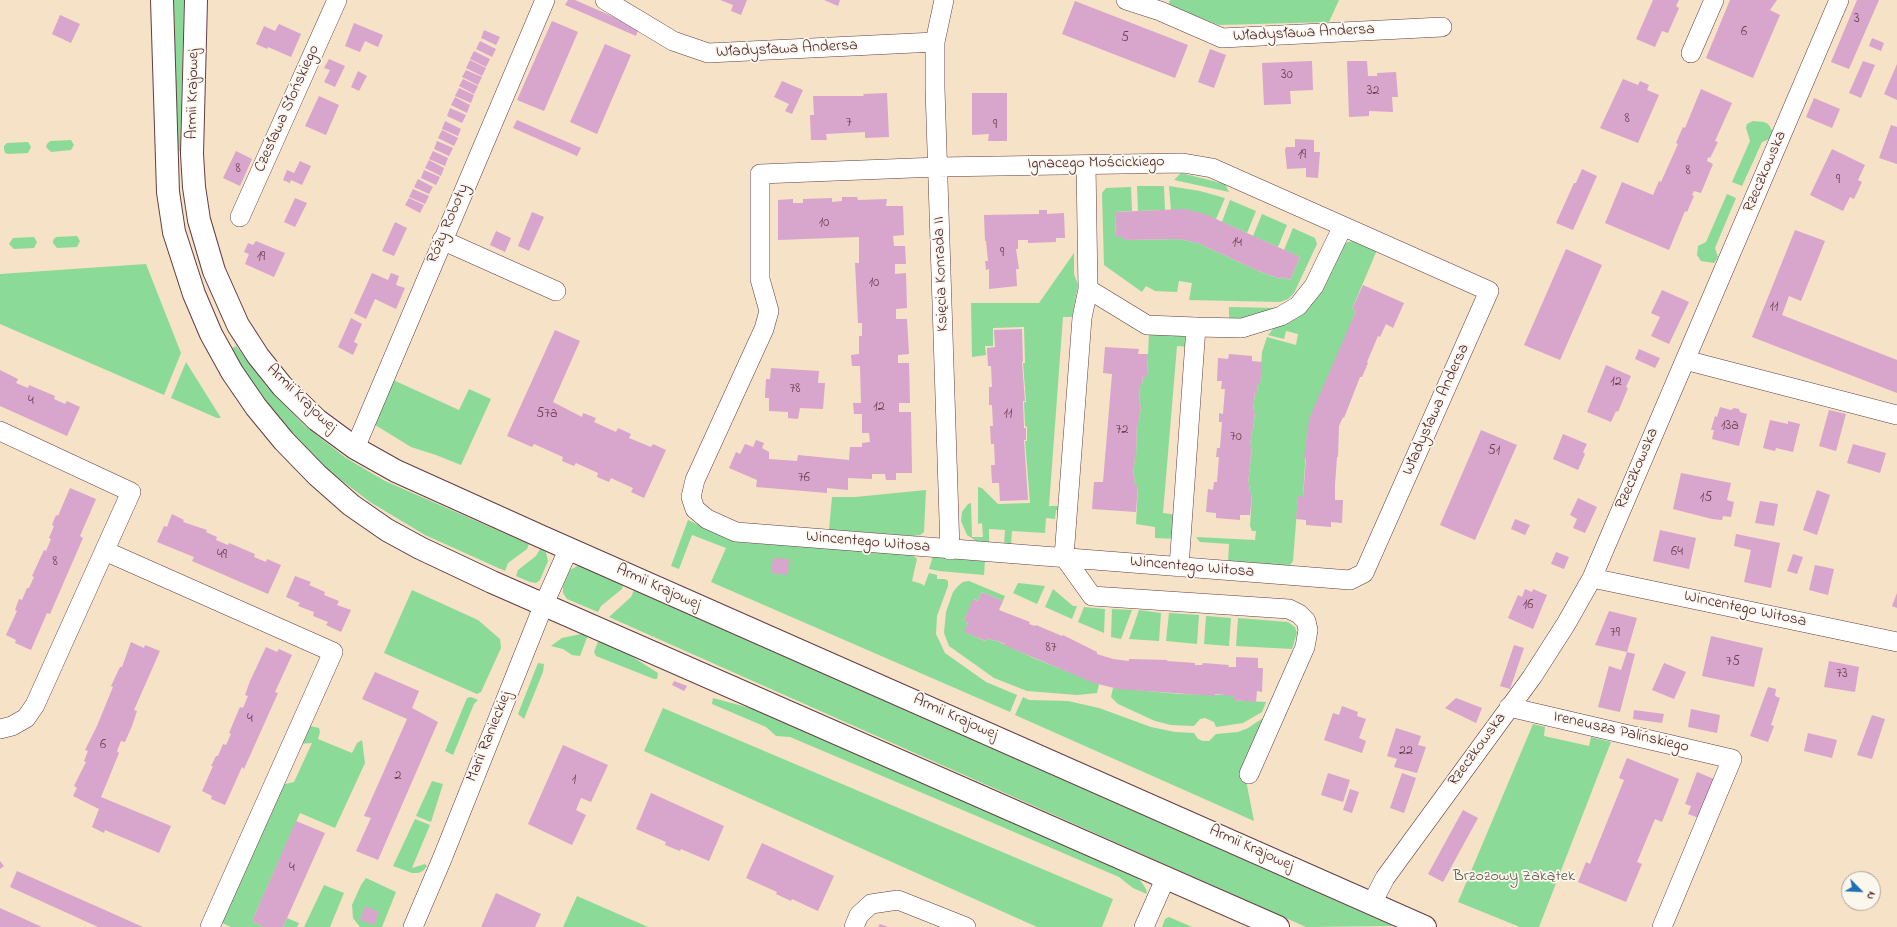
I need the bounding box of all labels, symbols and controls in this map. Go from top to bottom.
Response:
house number: 3 [1854,12,1860,28]
street label: Władysława Andersa [1233,21,1375,47]
house number: 6 [1741,25,1747,41]
house number: 5 [1121,31,1129,47]
street label: Władysława Andersa [716,37,858,63]
street label: Czesława Słońskiego [251,42,325,176]
street label: Armii Krajowej [184,48,204,140]
house number: 30 [1281,68,1293,84]
house number: 32 [1367,84,1379,100]
house number: 8 [1624,112,1630,128]
house number: 7 [846,116,852,132]
house number: 9 [993,118,997,134]
street label: Rzeczkowska [1740,129,1792,215]
house number: 19 [1298,148,1306,164]
street label: Ignacego Mościckiego [1027,153,1165,175]
house number: 8 [235,162,241,178]
house number: 8 [1685,164,1691,180]
house number: 9 [1836,173,1840,189]
street label: Róży Roboty [424,181,474,267]
house number: 10 [819,216,829,232]
street label: Księcia Konrada II [930,216,954,332]
house number: 14 [1232,236,1242,252]
house number: 9 [1000,246,1004,262]
house number: 19 [257,250,265,266]
house number: 10 [869,276,879,292]
house number: 11 [1770,300,1778,316]
street label: Władysława Andersa [1399,341,1475,479]
street label: Armii Krajowej [262,361,340,437]
house number: 12 [1610,375,1622,391]
house number: 78 [789,382,801,398]
house number: 4 [28,394,34,410]
house number: 12 [873,400,885,416]
house number: 57a [536,407,558,423]
house number: 11 [1004,407,1012,423]
house number: 13a [1721,419,1739,435]
house number: 72 [1116,423,1128,439]
street label: Rzeczkowska [1612,426,1664,512]
house number: 70 [1230,430,1242,446]
house number: 51 [1488,444,1500,460]
house number: 76 [798,471,810,487]
house number: 15 [1700,491,1712,507]
street label: Wincentego Witosa [805,528,931,558]
house number: 64 [1671,545,1683,561]
house number: 49 [217,548,227,564]
street label: Wincentego Witosa [1129,553,1255,583]
house number: 8 [52,555,58,571]
street label: Armii Krajowej [613,561,703,615]
street label: Wincentego Witosa [1682,588,1808,632]
house number: 16 [1523,598,1533,614]
house number: 79 [1610,626,1620,642]
house number: 87 [1045,641,1057,657]
house number: 75 [1726,655,1740,671]
house number: 73 [1836,667,1848,683]
street label: Marii Ranieckiej [463,689,517,785]
street label: Armii Krajowej [910,691,1000,745]
street label: Ireneusza Palińskiego [1551,708,1691,758]
street label: Rzeczkowska [1445,710,1511,790]
house number: 4 [247,712,253,728]
house number: 6 [100,738,106,754]
house number: 22 [1399,744,1413,760]
house number: 2 [395,769,401,785]
house number: 1 [572,773,576,789]
street label: Armii Krajowej [1206,822,1296,876]
house number: 4 [289,861,295,877]
park label: Brzozowy Zakątek [1453,867,1575,887]
north arrow [1841,871,1881,911]
text: N [1862,889,1880,902]

